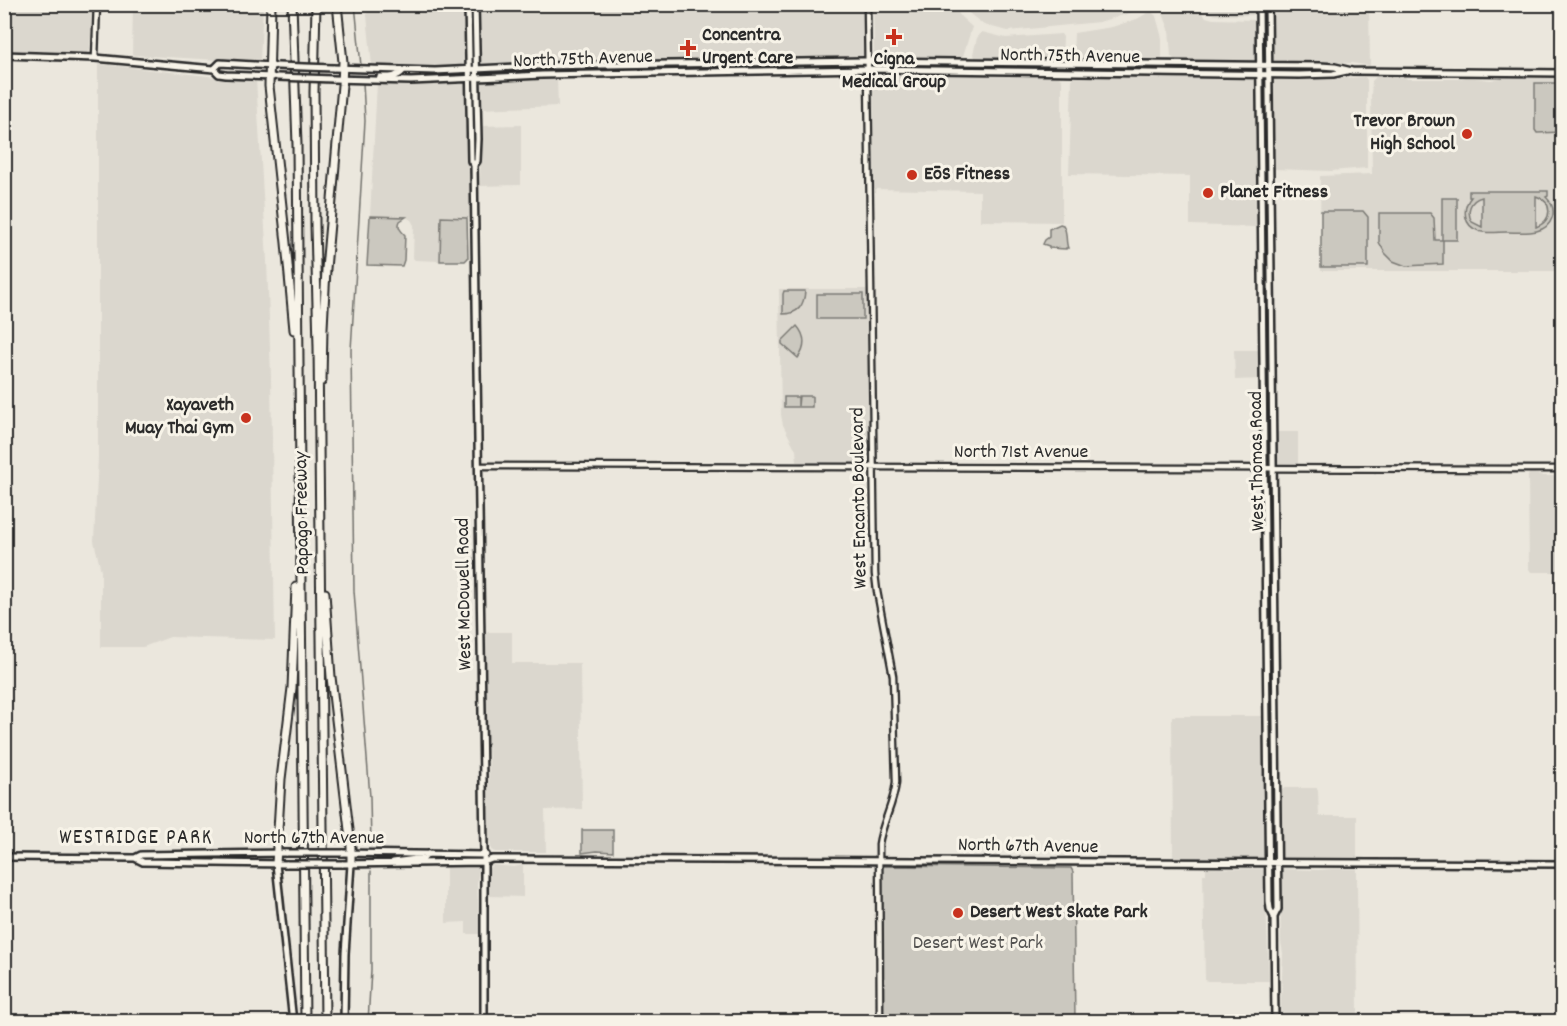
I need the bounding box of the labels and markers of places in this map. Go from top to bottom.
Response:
place label: Concentra Urgent Care [702,22,793,73]
marker: Cigna Medical Group [885,28,903,46]
marker: Concentra Urgent Care [679,39,697,57]
place label: Cigna Medical Group [842,46,946,97]
place label: Trevor Brown High School [1354,108,1455,159]
marker: Trevor Brown High School [1460,127,1474,141]
place label: EōS Fitness [924,161,1010,189]
marker: EōS Fitness [905,168,919,182]
place label: Planet Fitness [1220,179,1328,207]
marker: Planet Fitness [1201,186,1215,200]
place label: Xayaveth Muay Thai Gym [125,392,234,443]
marker: Xayaveth Muay Thai Gym [239,411,253,425]
place label: Desert West Skate Park [970,899,1148,927]
marker: Desert West Skate Park [951,906,965,920]

